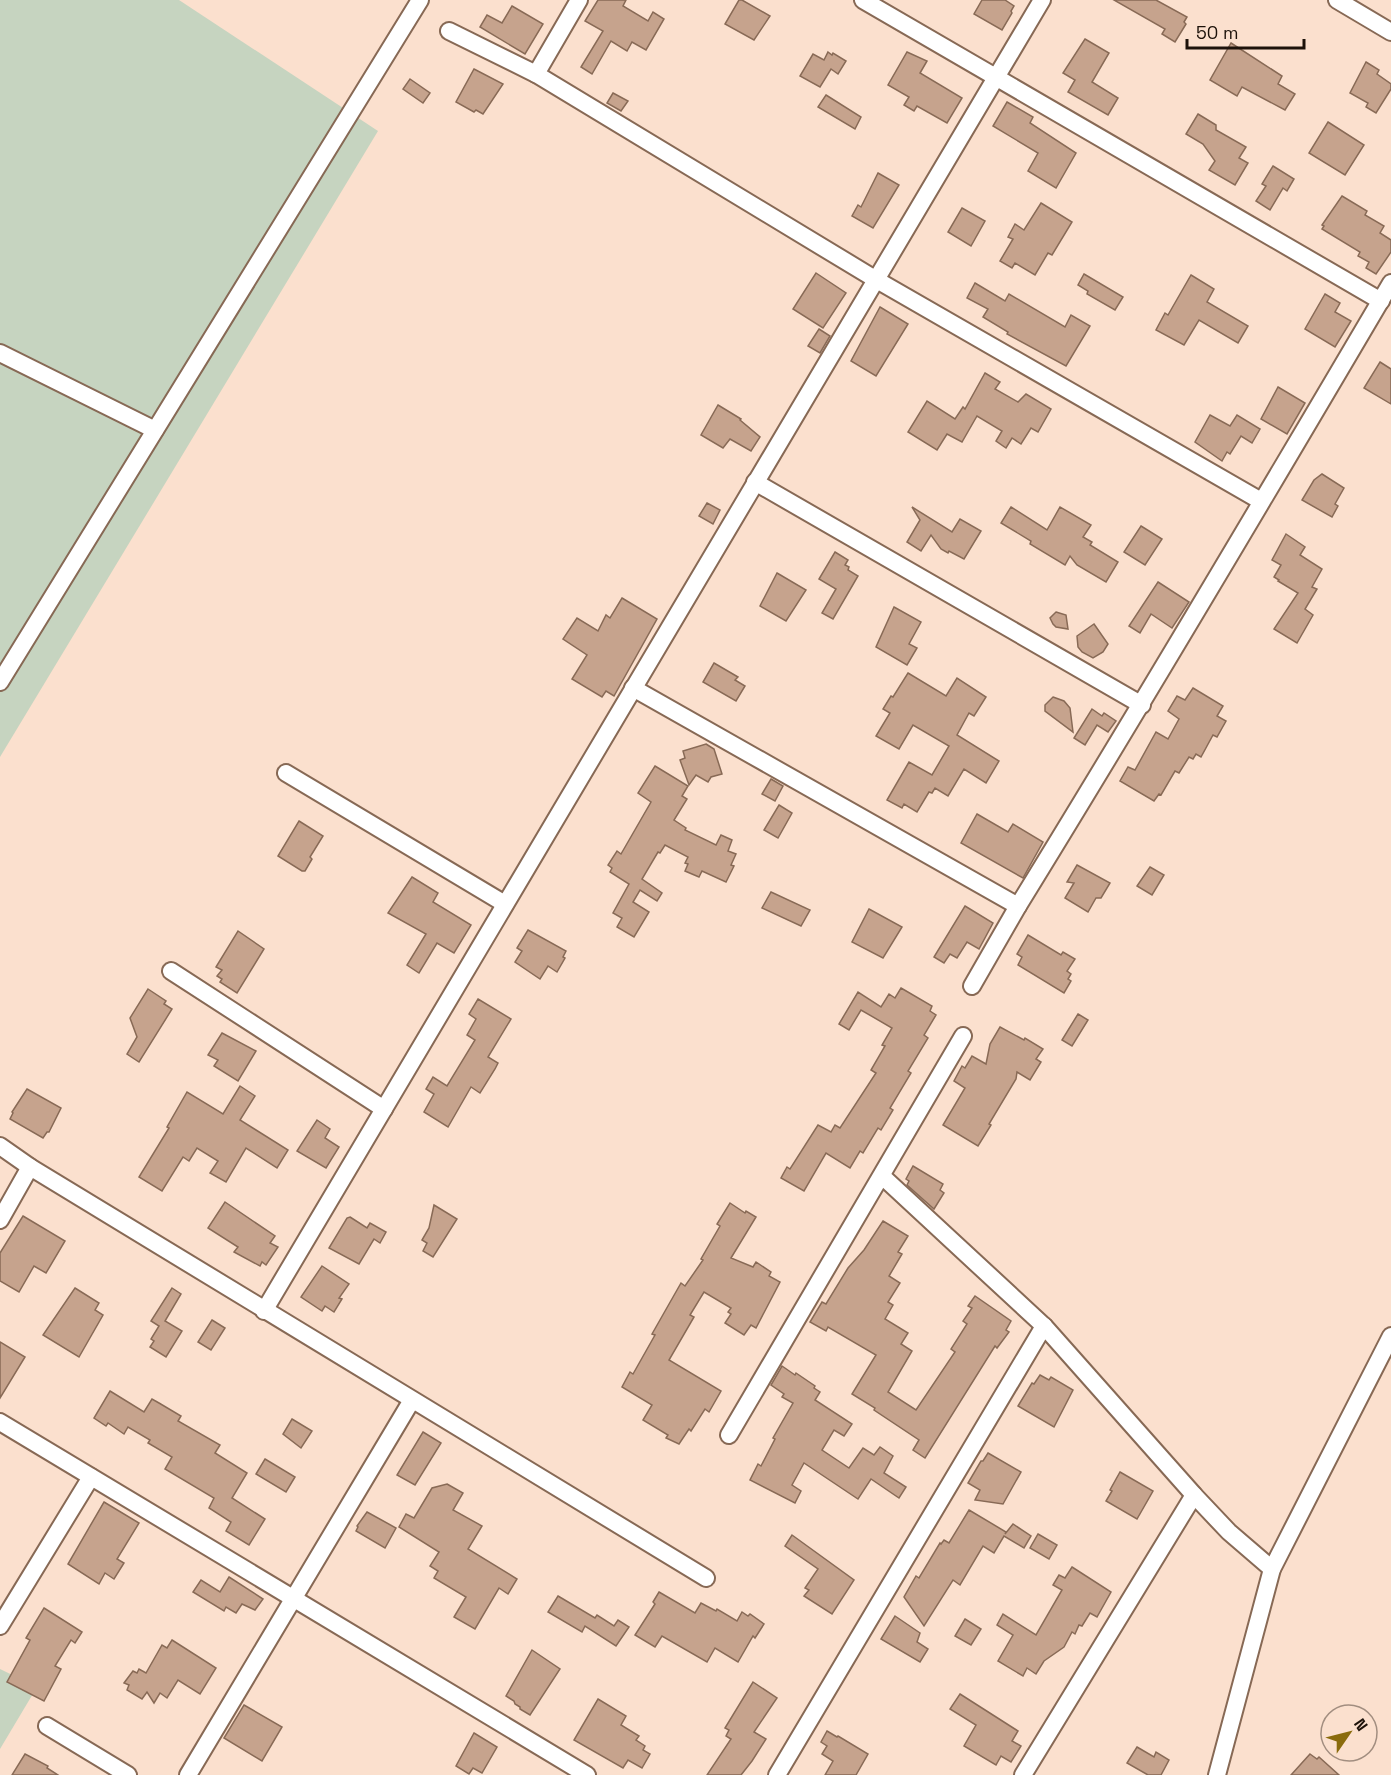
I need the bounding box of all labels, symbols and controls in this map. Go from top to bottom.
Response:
scale bar [1187,12,1304,50]
text: 50 m [1196,21,1238,44]
north arrow [1319,1703,1379,1763]
text: N [1349,1714,1373,1735]

